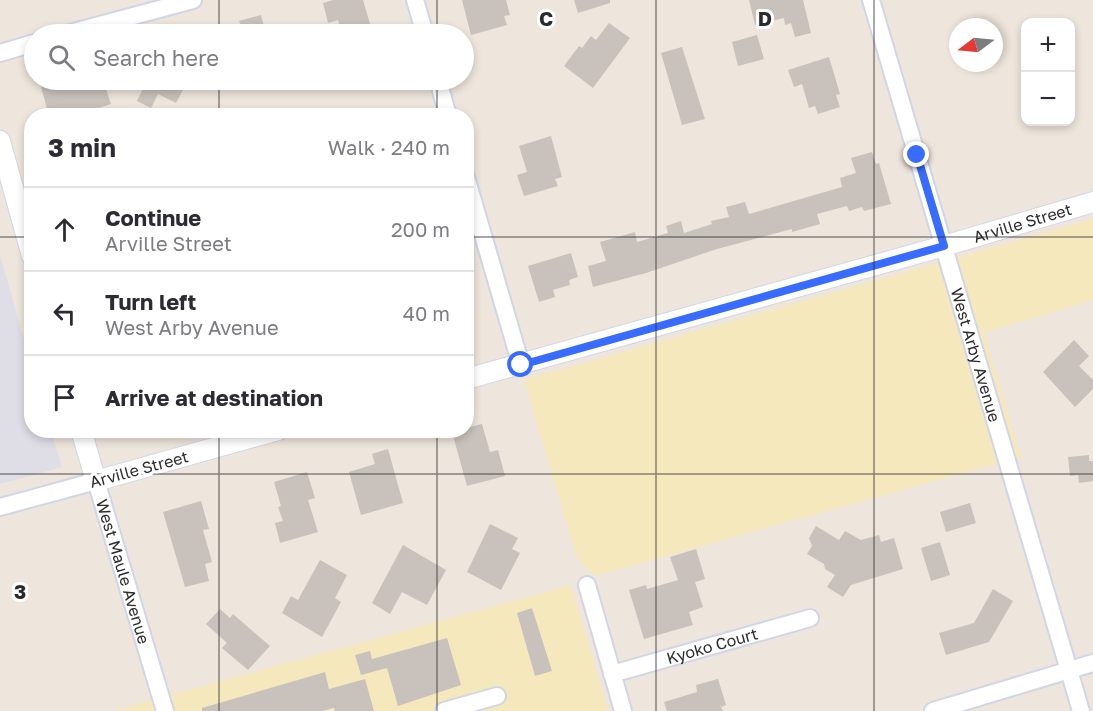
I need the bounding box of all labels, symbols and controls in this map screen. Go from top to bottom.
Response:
text: C [539,6,553,30]
text: D [758,6,772,30]
north arrow [949,18,1003,72]
map controls [1021,18,1075,126]
button: + [1021,18,1075,72]
search box [24,24,474,90]
icon: search [45,41,78,74]
text: Search here [93,44,219,71]
button: − [1021,72,1075,126]
text: 3 min [48,132,116,163]
text: Walk · 240 m [328,135,450,159]
route end [903,141,929,167]
street label: Arville Street [971,199,1074,247]
text: Continue [105,204,201,231]
icon: ahead [48,213,81,246]
text: 200 m [391,217,450,241]
text: Arville Street [105,231,232,255]
street label: West Arby Avenue [947,285,1005,424]
text: Turn left [105,288,196,315]
icon: left [48,297,81,330]
text: 40 m [403,301,450,325]
text: West Arby Avenue [105,315,279,339]
route start [507,351,533,377]
icon: arrive [48,381,81,414]
text: Arrive at destination [105,384,323,411]
street label: Arville Street [87,446,191,492]
street label: West Maule Avenue [92,497,154,646]
text: 3 [14,579,26,603]
street label: Kyoko Court [664,623,760,668]

